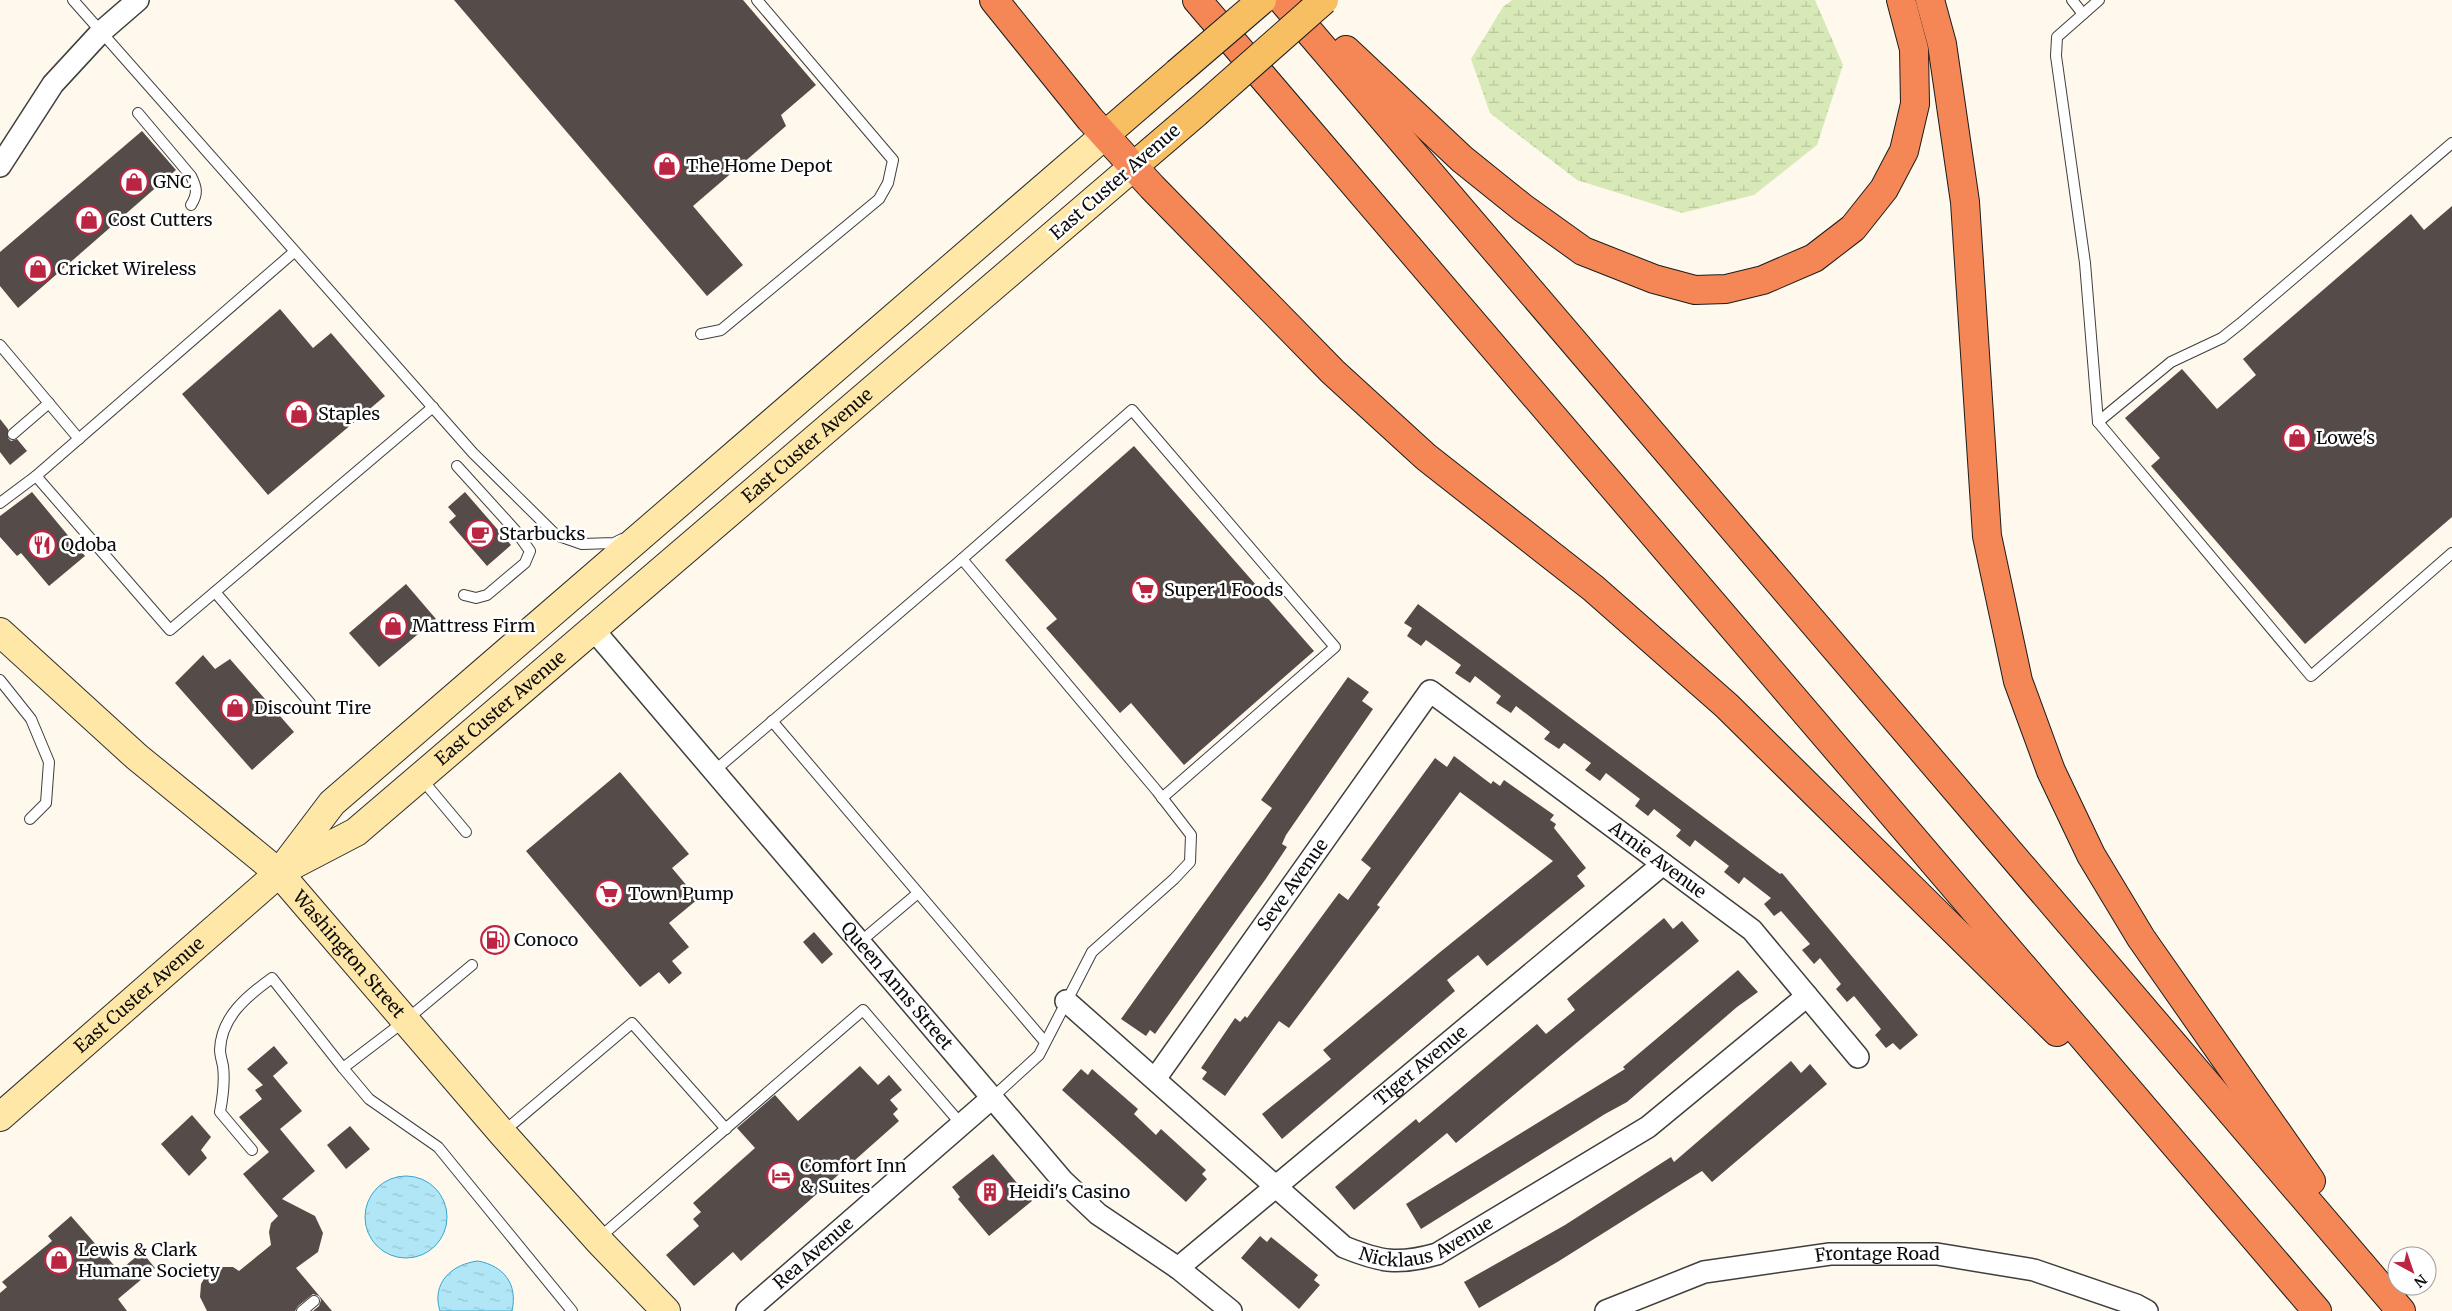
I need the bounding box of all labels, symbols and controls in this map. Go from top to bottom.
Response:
street label: East Custer Avenue [1045,119,1184,244]
shop icon: The Home Depot [652,151,682,181]
place label: The Home Depot [686,154,833,177]
shop icon: GNC [119,167,149,197]
place label: GNC [153,170,192,193]
shop icon: Cost Cutters [74,205,104,235]
place label: Cost Cutters [108,208,213,231]
shop icon: Cricket Wireless [23,254,53,284]
place label: Cricket Wireless [57,257,197,280]
street label: East Custer Avenue [737,383,877,508]
shop icon: Staples [284,399,314,429]
place label: Staples [318,402,380,425]
shop icon: Lowe's [2282,423,2312,453]
place label: Lowe's [2316,426,2375,449]
cafe icon: Starbucks [465,519,495,549]
place label: Starbucks [499,522,585,545]
restaurant icon: Qdoba [27,530,57,560]
place label: Qdoba [61,533,117,556]
supermarket icon: Super 1 Foods [1130,575,1160,605]
place label: Super 1 Foods [1164,578,1283,601]
shop icon: Mattress Firm [378,611,408,641]
place label: Mattress Firm [412,614,535,637]
street label: East Custer Avenue [430,646,570,770]
shop icon: Discount Tire [220,693,250,723]
place label: Discount Tire [254,696,371,719]
street label: Arnie Avenue [1604,815,1711,903]
street label: Seve Avenue [1252,834,1333,935]
supermarket icon: Town Pump [594,879,624,909]
place label: Town Pump [628,882,734,905]
street label: Washington Street [287,885,410,1023]
street label: Queen Anns Street [836,917,958,1054]
fuel station icon: Conoco [480,925,510,955]
place label: Conoco [514,928,578,951]
street label: East Custer Avenue [69,932,209,1058]
street label: Tiger Avenue [1369,1020,1472,1111]
place label: Comfort Inn & Suites [800,1154,907,1198]
hotel icon: Comfort Inn & Suites [766,1161,796,1191]
building icon: Heidi's Casino [975,1177,1005,1207]
place label: Heidi's Casino [1009,1180,1130,1203]
street label: Nicklaus Avenue [1356,1211,1497,1272]
street label: Rea Avenue [768,1212,858,1294]
place label: Lewis & Clark Humane Society [78,1238,221,1282]
street label: Frontage Road [1813,1242,1940,1267]
shop icon: Lewis & Clark Humane Society [44,1245,74,1275]
north arrow [2387,1246,2437,1296]
text: N [2410,1271,2430,1291]

